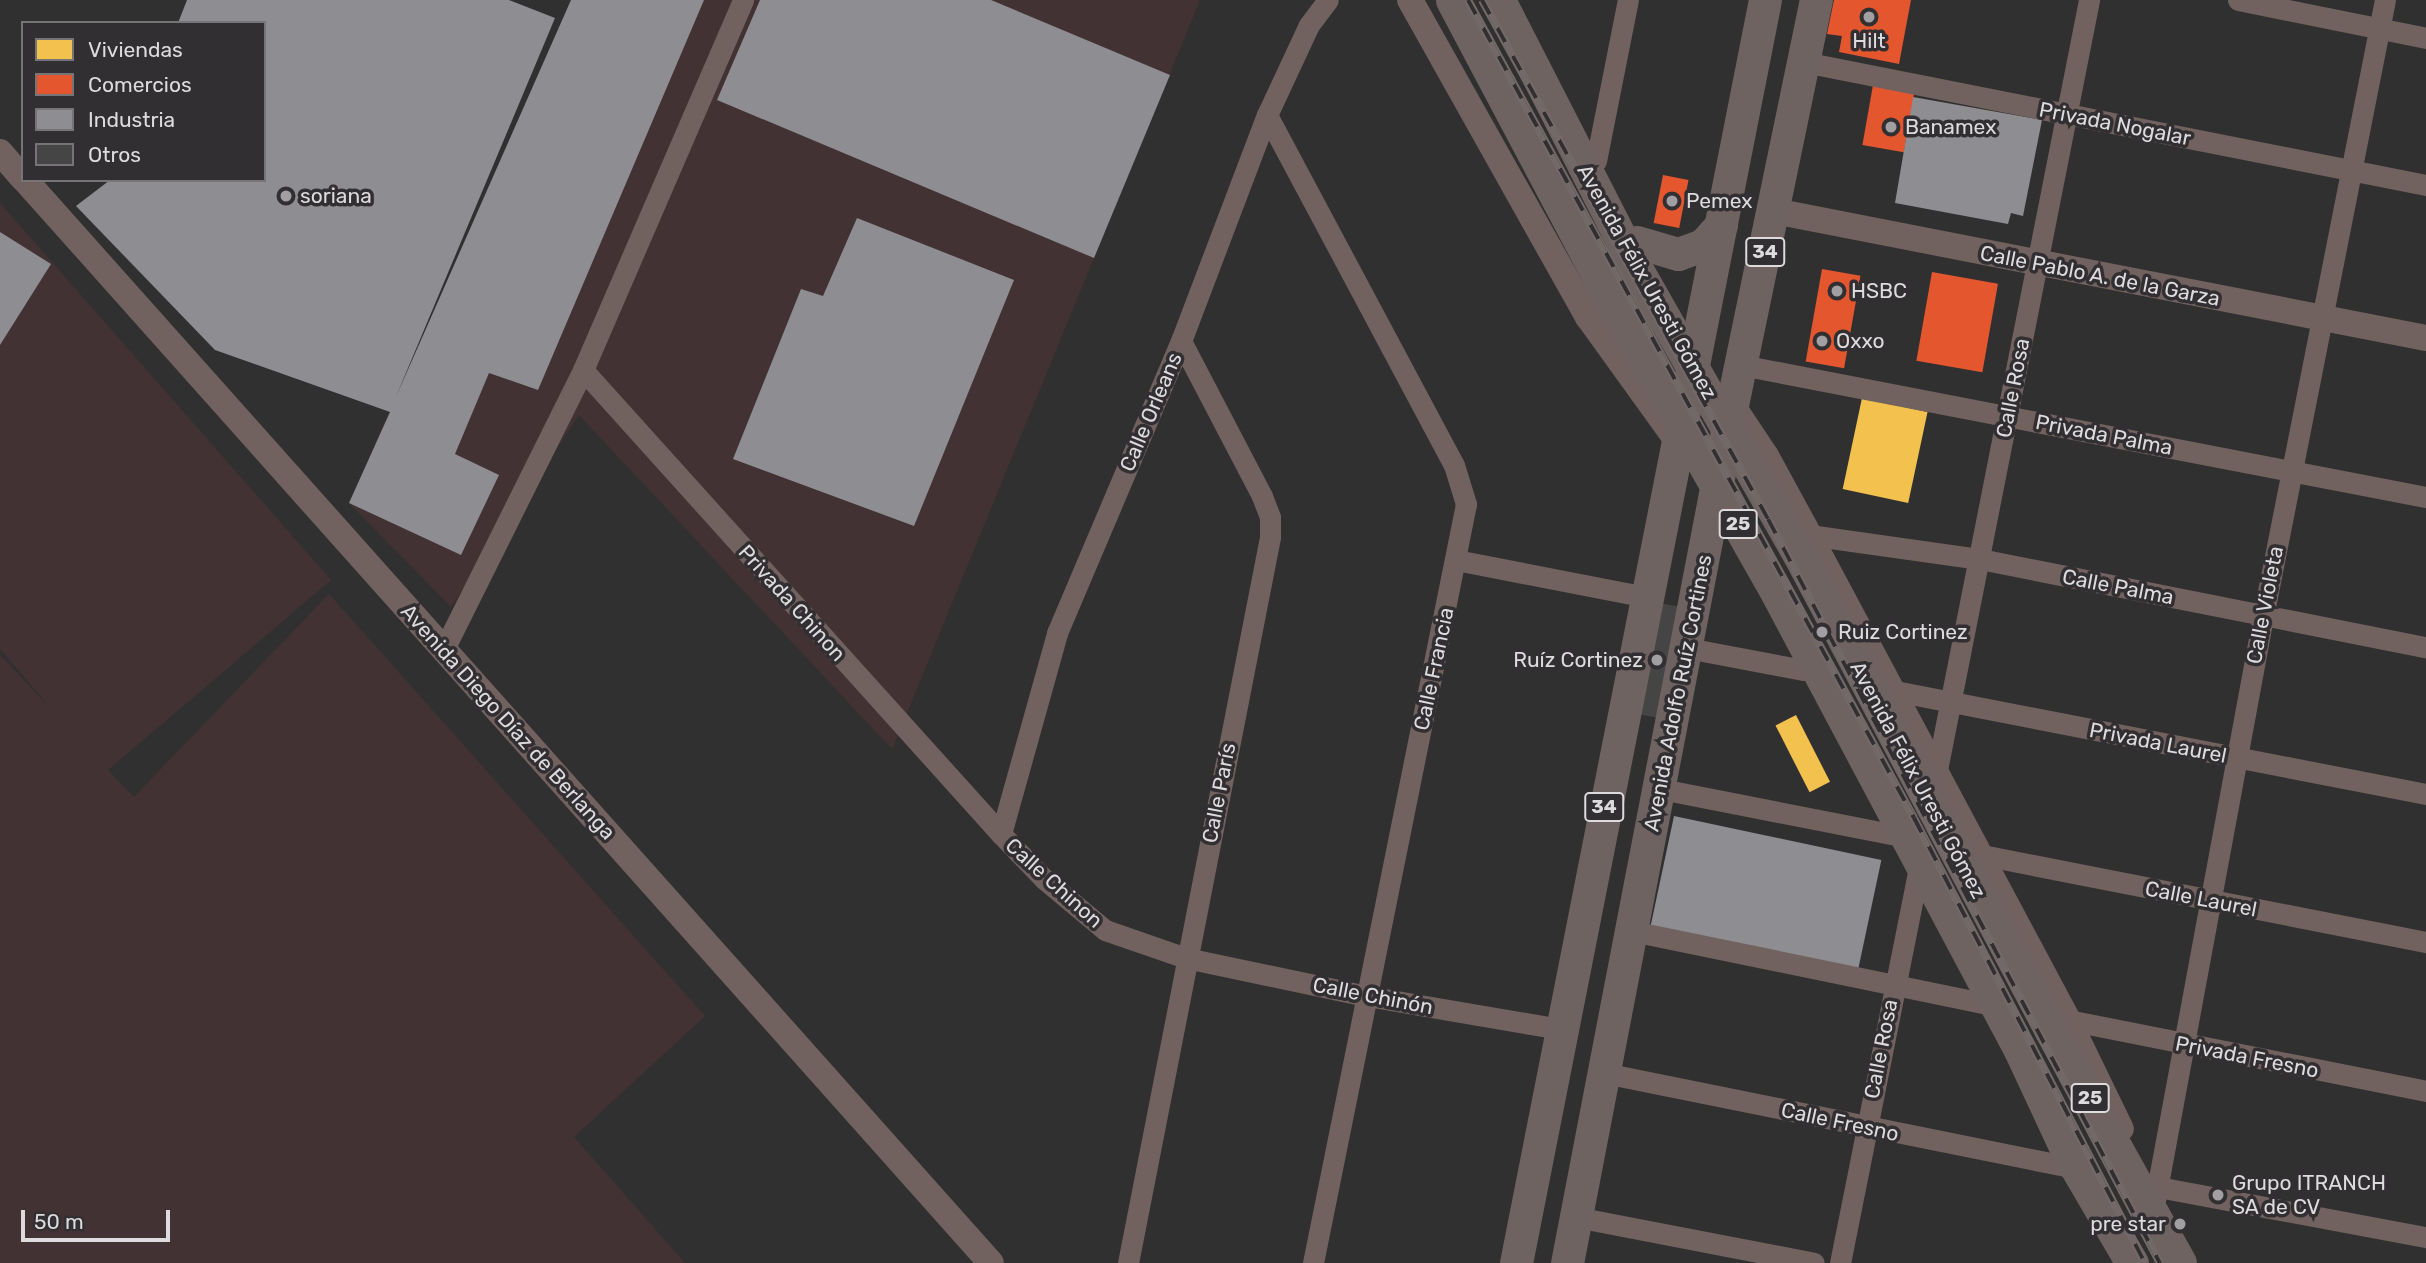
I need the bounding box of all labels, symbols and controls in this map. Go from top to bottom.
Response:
marker: Hilt [1861,9,1877,25]
legend [21,21,266,182]
place label: Hilt [1852,28,1886,54]
text: Viviendas [88,37,183,62]
text: Comercios [88,72,192,97]
street label: Privada Nogalar [2037,97,2193,151]
text: Industria [88,107,175,132]
place label: Banamex [1905,114,1996,140]
marker: Banamex [1883,119,1899,135]
text: Otros [88,142,141,167]
street label: Avenida Félix Uresti Gómez [1572,160,1722,404]
place label: soriana [300,183,372,209]
marker: soriana [278,188,294,204]
place label: Pemex [1686,188,1753,214]
marker: Pemex [1664,193,1680,209]
road number: 34 [1744,236,1786,268]
street label: Calle Pablo A. de la Garza [1978,240,2222,312]
place label: HSBC [1851,278,1907,304]
marker: HSBC [1829,283,1845,299]
place label: Oxxo [1836,328,1885,354]
marker: Oxxo [1814,333,1830,349]
street label: Calle Rosa [1991,336,2035,440]
street label: Calle Orleans [1115,349,1187,475]
street label: Privada Palma [2033,409,2175,461]
road number: 25 [1717,509,1759,540]
street label: Privada Chinon [733,540,851,666]
street label: Calle Violeta [2241,544,2289,666]
street label: Avenida Adolfo Ruíz Cortines [1639,552,1717,834]
street label: Calle Palma [2060,564,2176,610]
street label: Avenida Diego Díaz de Berlanga [396,599,620,845]
street label: Calle Francia [1409,605,1459,733]
place label: Ruiz Cortinez [1838,619,1968,645]
marker: Ruiz Cortinez [1812,622,1832,642]
place label: Ruíz Cortinez [1513,647,1643,673]
marker: Ruíz Cortinez [1649,652,1665,668]
street label: Avenida Félix Uresti Gómez [1845,657,1991,903]
street label: Privada Laurel [2087,717,2229,769]
street label: Calle París [1197,741,1241,845]
road number: 34 [1583,792,1625,822]
street label: Calle Chinon [1000,833,1108,933]
street label: Calle Laurel [2143,876,2259,922]
street label: Calle Chinón [1311,972,1435,1020]
street label: Calle Rosa [1859,997,1903,1101]
street label: Privada Fresno [2173,1031,2321,1083]
road number: 25 [2069,1082,2111,1114]
street label: Calle Fresno [1779,1097,1901,1147]
place label: Grupo ITRANCH SA de CV [2232,1170,2386,1220]
marker: Grupo ITRANCH SA de CV [2210,1187,2226,1203]
scale bar [24,1196,173,1240]
text: 50 m [34,1209,84,1234]
place label: pre star [2090,1211,2166,1237]
marker: pre star [2172,1216,2188,1232]

